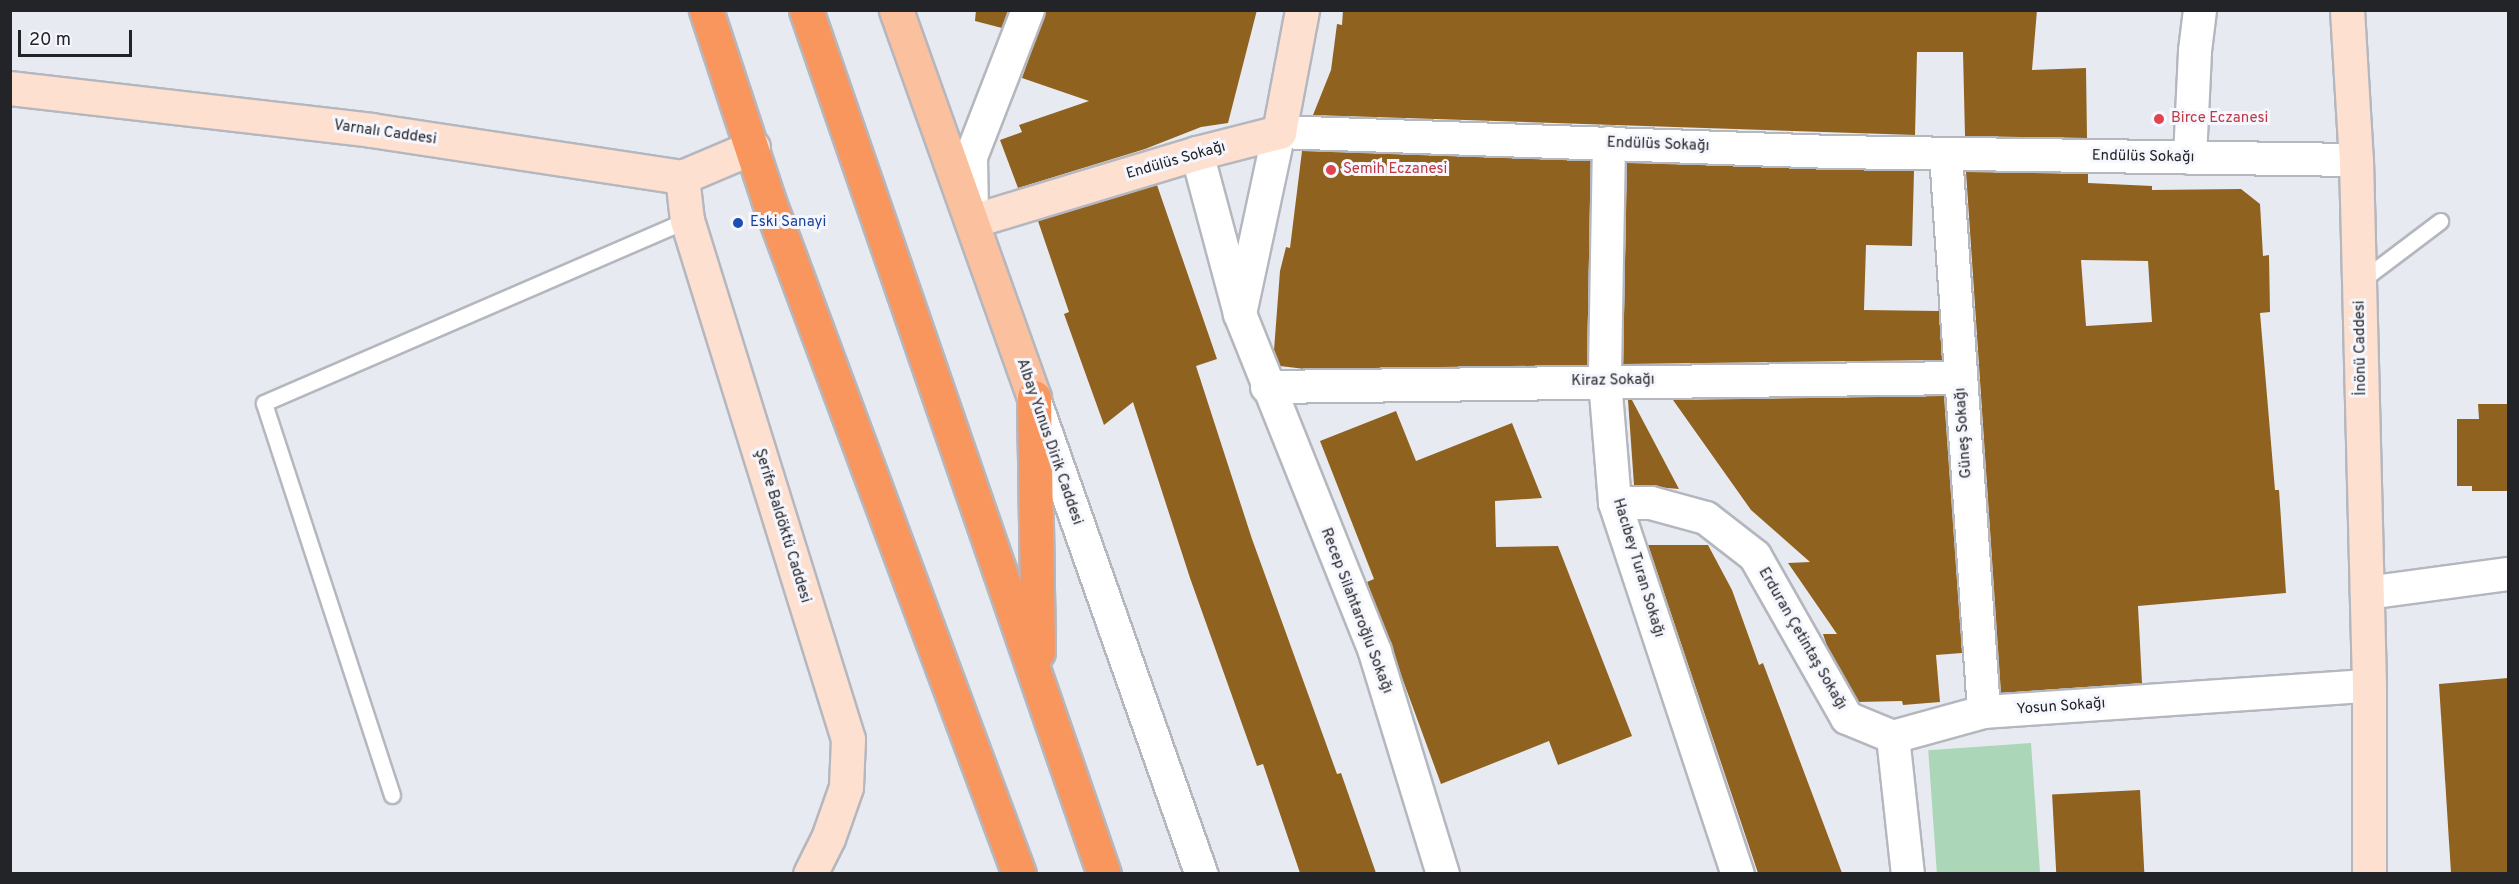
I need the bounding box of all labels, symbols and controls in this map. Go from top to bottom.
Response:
scale bar [21,18,135,56]
text: 20 m [29,29,71,52]
place label: Birce Eczanesi [2171,110,2268,128]
marker: Birce Eczanesi [2152,112,2166,126]
street label: Varnalı Caddesi [332,117,438,149]
street label: Endülüs Sokağı [1606,134,1710,156]
street label: Endülüs Sokağı [1124,138,1228,184]
street label: Endülüs Sokağı [2092,147,2194,167]
place label: Semih Eczanesi [1343,161,1447,179]
marker: Semih Eczanesi [1324,163,1338,177]
place label: Eski Sanayi [750,214,826,232]
marker: Eski Sanayi [731,216,745,230]
street label: İnönü Caddesi [2351,300,2371,396]
street label: Albay Yunus Dirik Caddesi [1012,356,1086,528]
street label: Kiraz Sokağı [1571,371,1655,391]
street label: Güneş Sokağı [1952,387,1976,479]
street label: Şerife Baldöktü Caddesi [750,447,814,605]
street label: Hacıbey Turan Sokağı [1608,496,1668,640]
street label: Recep Silahtaroğlu Sokağı [1316,526,1396,696]
street label: Erduran Çetintaş Sokağı [1754,565,1850,713]
street label: Yosun Sokağı [2016,695,2106,719]

